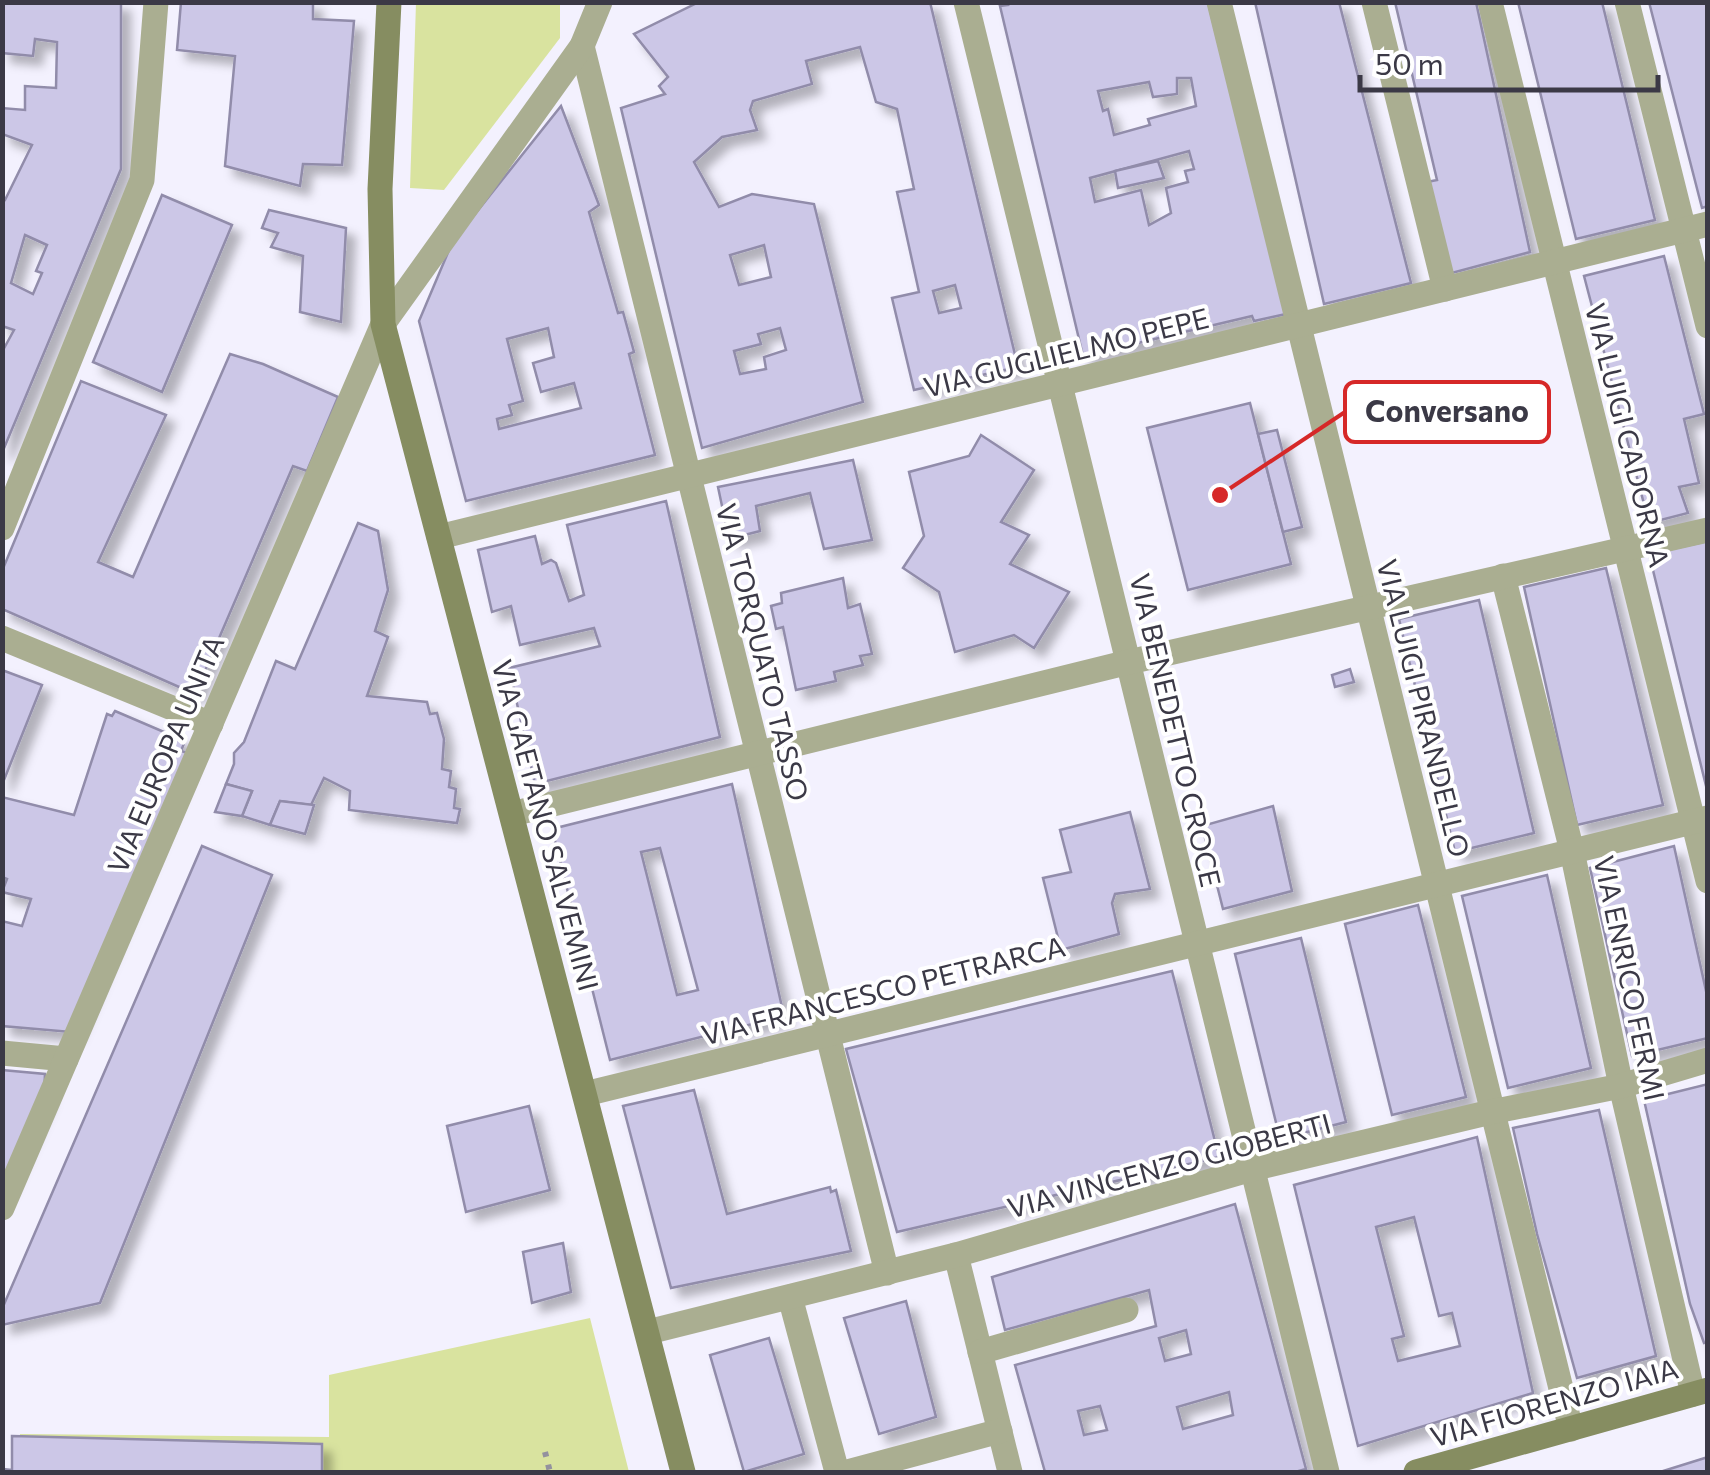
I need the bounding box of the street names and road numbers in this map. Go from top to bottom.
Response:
street label: VIA GUGLIELMO PEPE [920,300,1212,404]
street label: VIA LUIGI CADORNA [1579,300,1677,570]
street label: VIA TORQUATO TASSO [710,500,816,804]
street label: VIA LUIGI PIRANDELLO [1371,556,1477,860]
street label: VIA BENEDETTO CROCE [1123,570,1229,890]
street label: VIA EUROPA UNITA [100,630,230,878]
street label: VIA GAETANO SALVEMINI [485,656,607,994]
street label: VIA ENRICO FERMI [1587,852,1673,1104]
street label: VIA FRANCESCO PETRARCA [698,928,1068,1052]
street label: VIA VINCENZO GIOBERTI [1004,1105,1334,1225]
street label: VIA FIORENZO IAIA [1426,1350,1682,1454]

